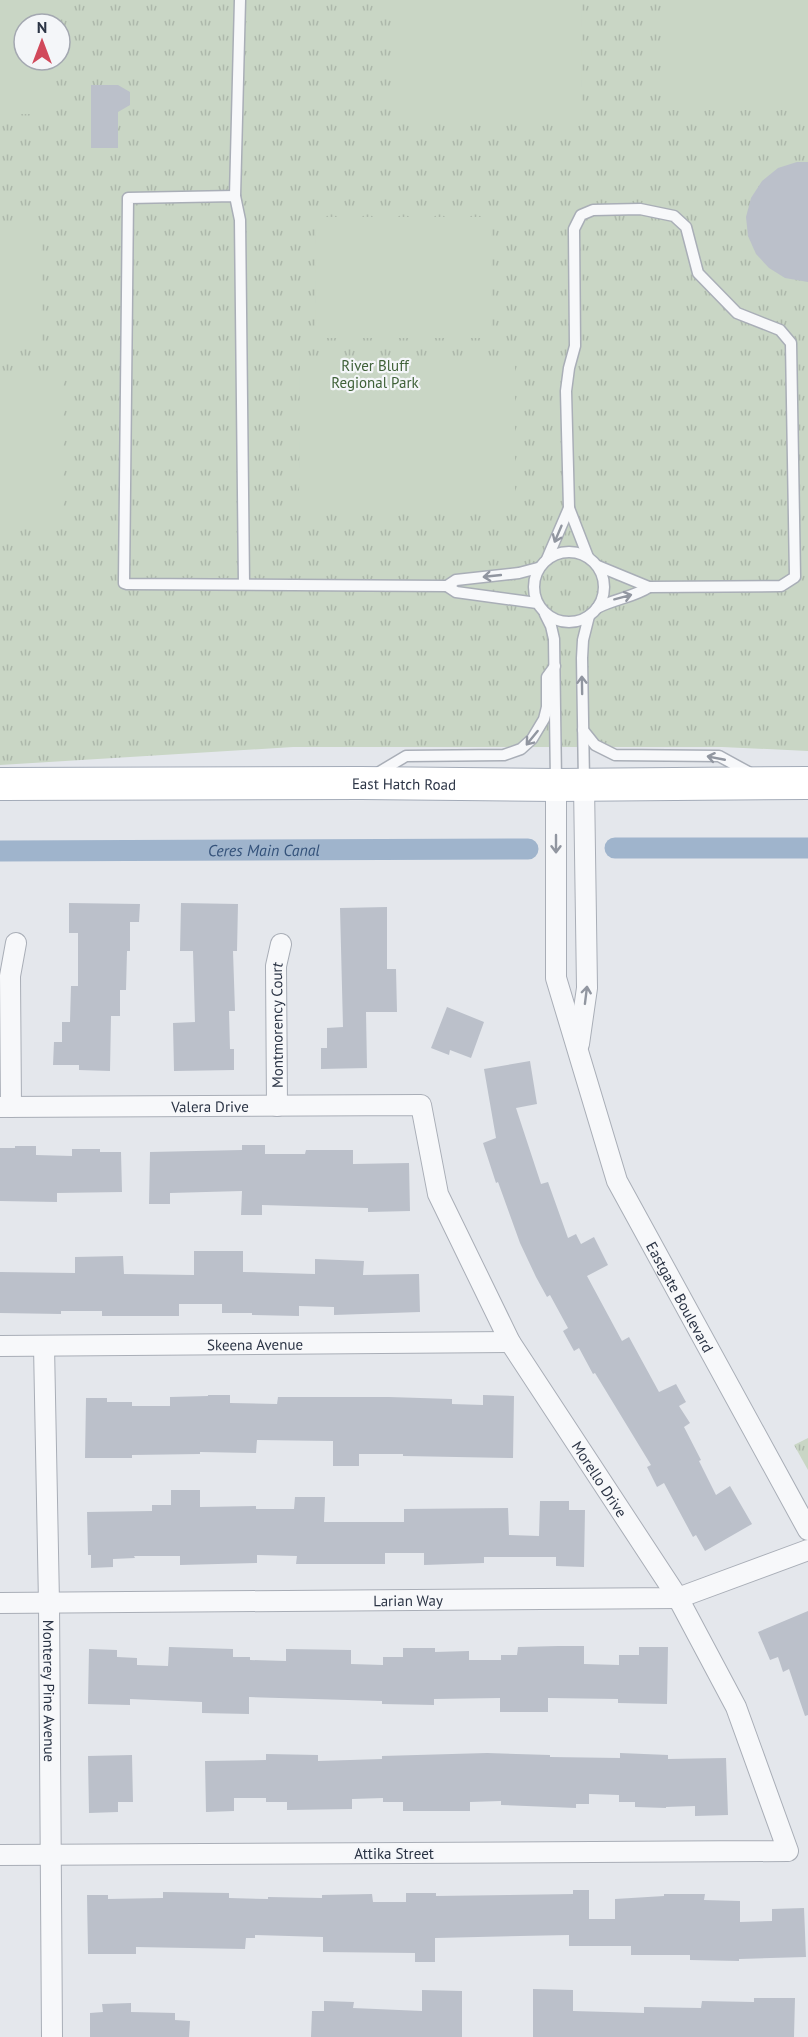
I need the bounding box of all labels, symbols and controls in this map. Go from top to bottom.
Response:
north arrow [12,12,72,72]
text: N [37,17,47,37]
park label: River Bluff Regional Park [331,356,420,392]
one-way arrow [552,524,564,542]
one-way arrow [483,571,503,582]
one-way arrow [613,591,632,603]
one-way arrow [576,675,588,695]
one-way arrow [525,730,538,746]
one-way arrow [707,752,726,763]
street label: East Hatch Road [352,773,456,793]
one-way arrow [550,833,562,853]
water label: Ceres Main Canal [208,840,321,860]
street label: Montmorency Court [267,960,286,1088]
one-way arrow [581,985,592,1005]
street label: Valera Drive [170,1096,249,1116]
street label: Eastgate Boulevard [642,1238,718,1355]
street label: Skeena Avenue [207,1334,303,1354]
street label: Morello Drive [568,1437,632,1521]
street label: Larian Way [373,1590,443,1610]
street label: Monterey Pine Avenue [40,1620,60,1762]
street label: Attika Street [354,1844,434,1863]

